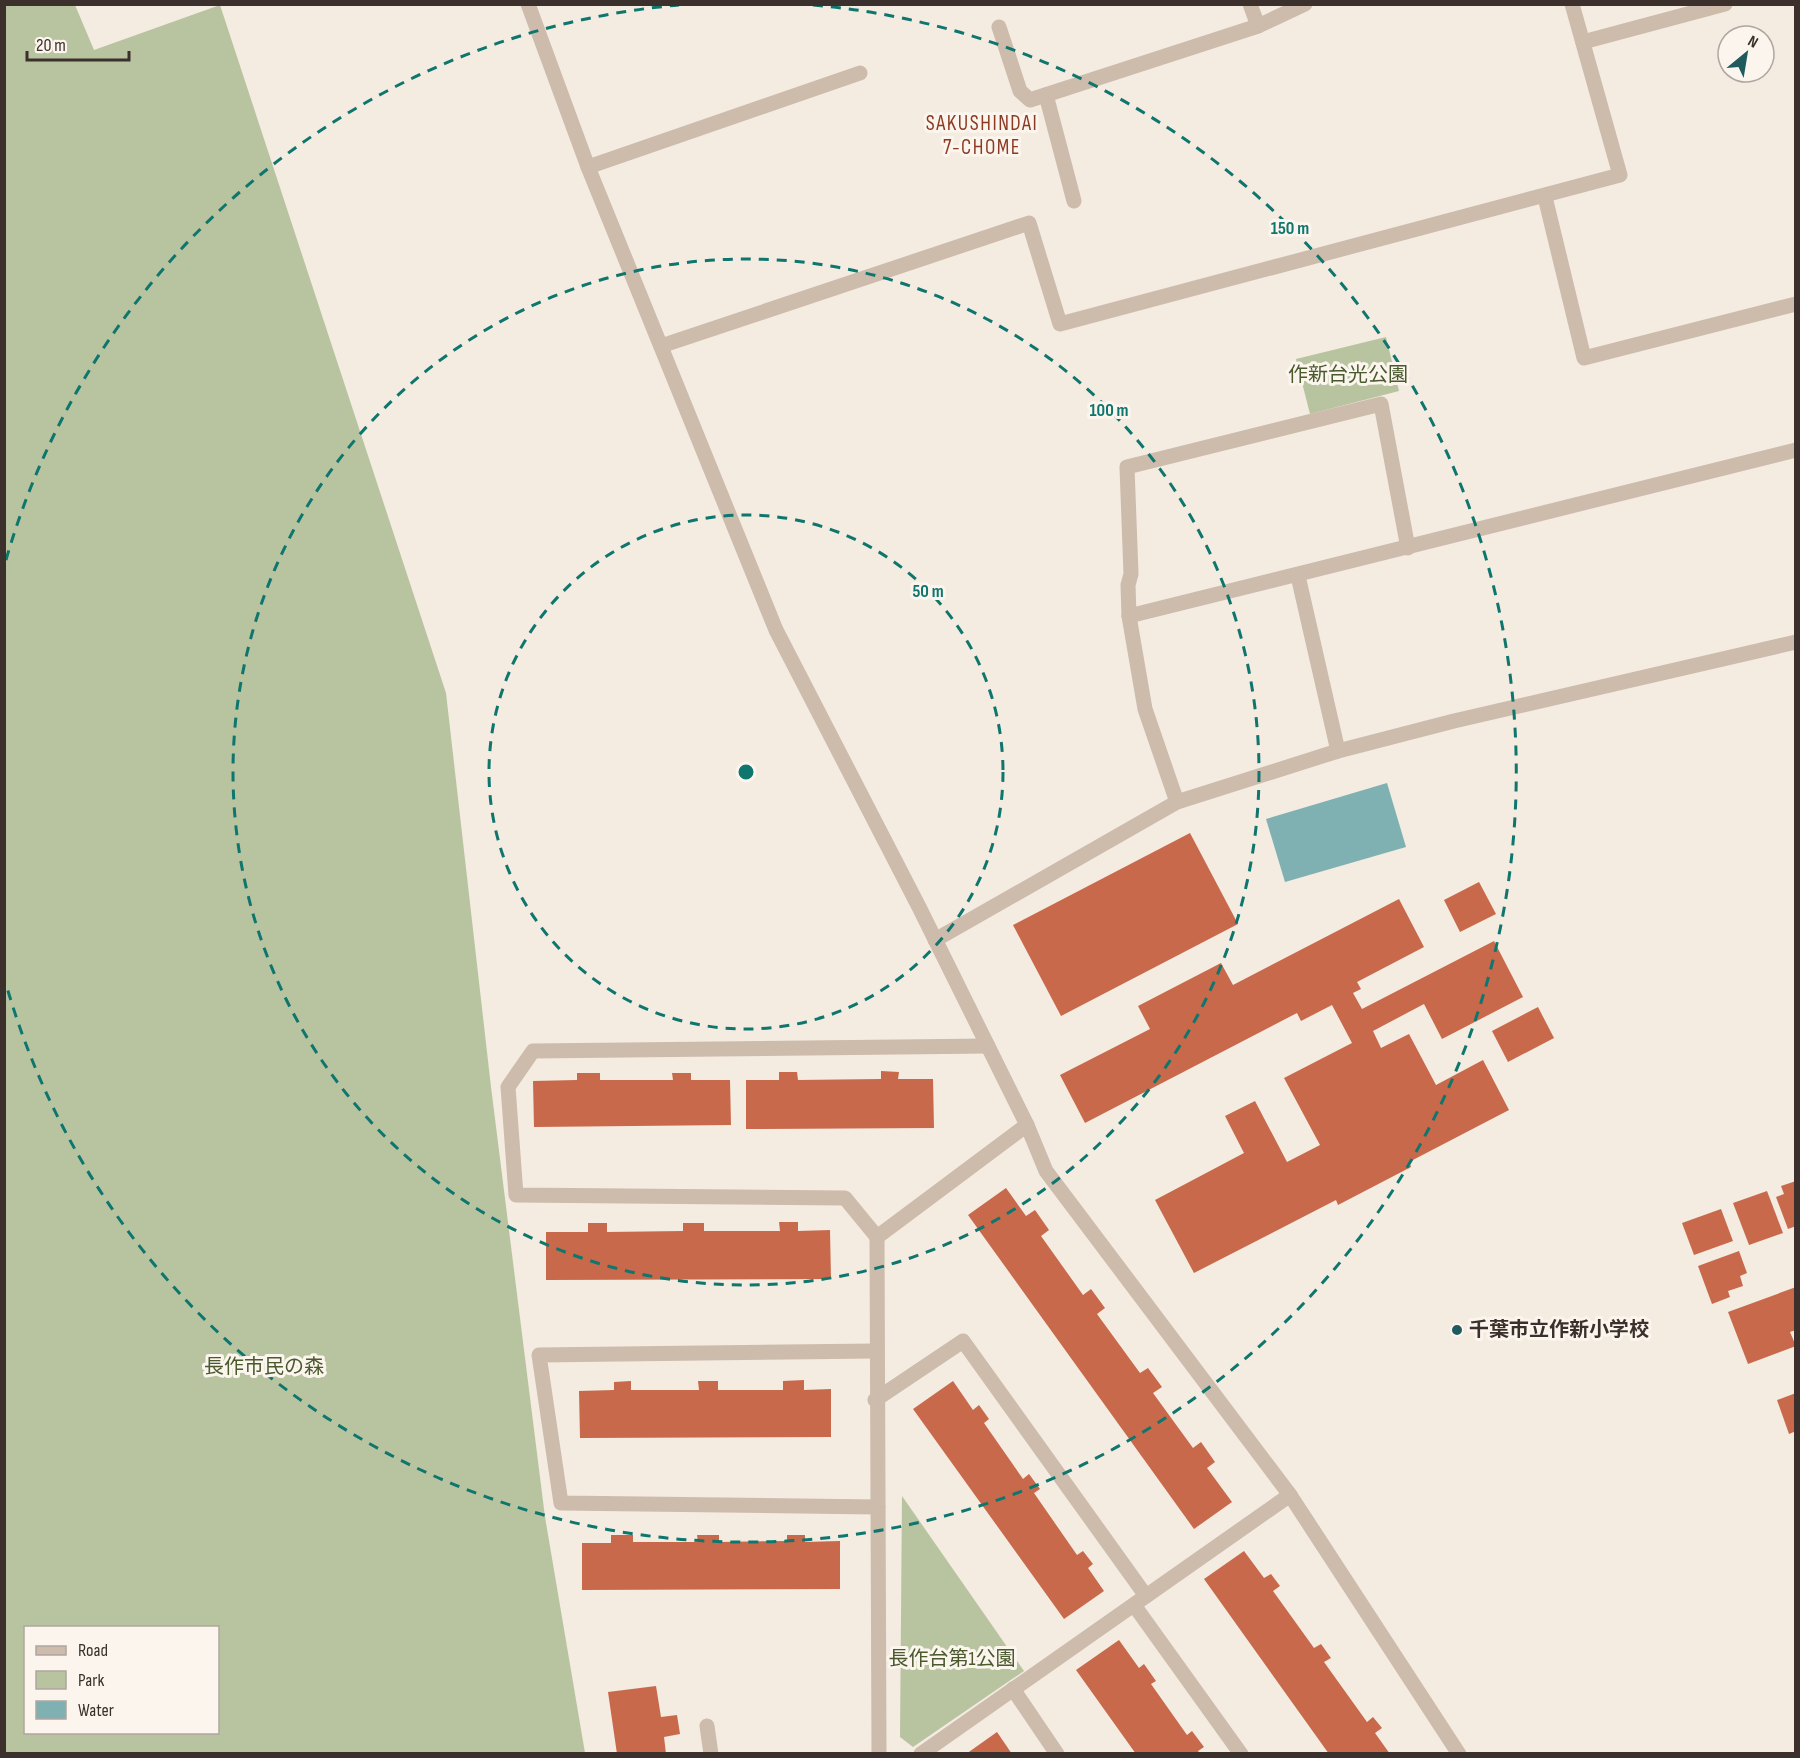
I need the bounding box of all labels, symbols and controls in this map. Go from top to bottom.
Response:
scale bar [27,24,129,62]
north arrow [1716,24,1776,84]
text: N [1744,32,1761,53]
text: 20 m [36,35,66,56]
district label: SAKUSHINDAI 7-CHOME [926,111,1038,160]
text: 150 m [1271,218,1309,239]
park label: 作新台光公園 [1288,363,1408,387]
text: 100 m [1090,400,1129,421]
text: 50 m [912,581,944,602]
centre of rings [736,762,756,782]
place label: 千葉市立作新小学校 [1469,1318,1649,1342]
marker: 千葉市立作新小学校 [1450,1323,1464,1337]
park label: 長作市民の森 [204,1355,324,1379]
legend [24,1626,219,1734]
text: Road [78,1640,108,1661]
park label: 長作台第1公園 [889,1647,1016,1671]
text: Park [78,1670,104,1691]
text: Water [78,1700,114,1721]

